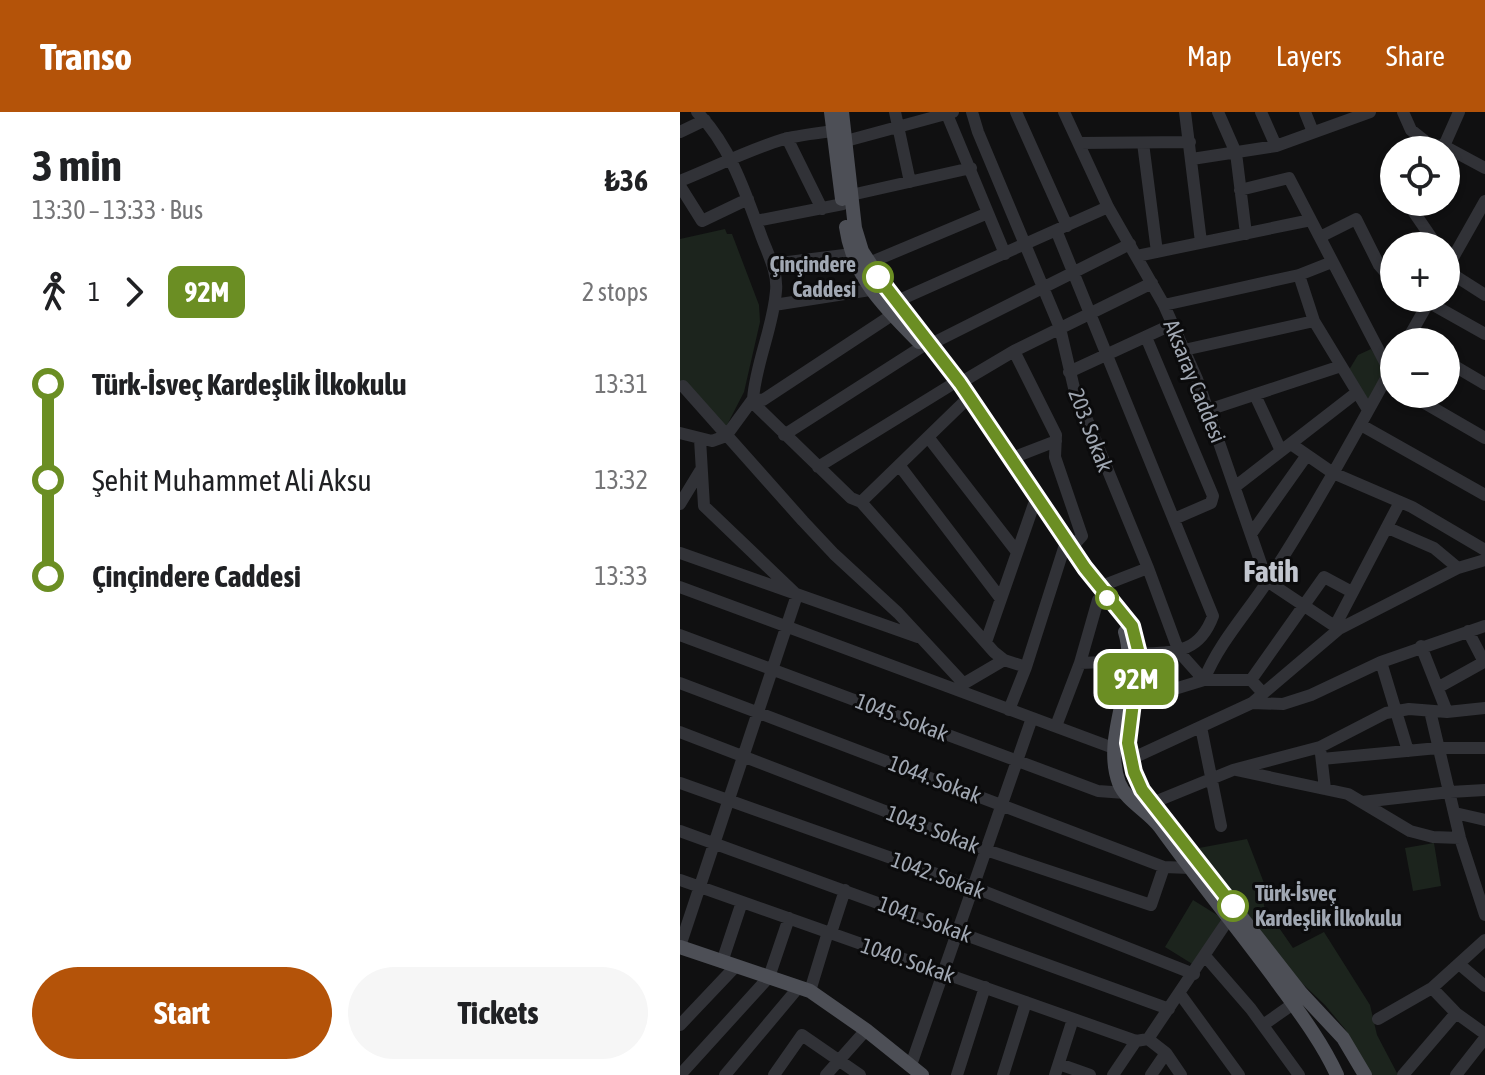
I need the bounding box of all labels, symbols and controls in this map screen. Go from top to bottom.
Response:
text: Transo [40,35,132,78]
text: Map [1187,40,1232,72]
text: Layers [1276,40,1342,72]
text: Share [1386,40,1445,72]
map controls [1380,136,1460,408]
button: locate [1380,136,1460,216]
text: 3 min [32,140,122,190]
text: ₺36 [605,163,648,197]
text: 13:30 – 13:33 · Bus [32,195,203,225]
button: + [1380,232,1460,312]
place label: Çinçindere Caddesi [770,251,856,302]
marker: Çinçindere Caddesi [863,262,893,292]
icon: walk [32,270,76,314]
icon: forward [112,270,156,314]
text: 92M [184,276,229,308]
text: 1 [88,277,100,307]
text: 2 stops [582,277,648,307]
street label: Aksaray Caddesi [1158,316,1232,446]
button: − [1380,328,1460,408]
text: Türk-İsveç Kardeşlik İlkokulu [92,367,407,401]
text: 13:31 [594,369,648,399]
street label: 203. Sokak [1063,385,1119,476]
text: Şehit Muhammet Ali Aksu [92,463,372,497]
text: 13:32 [594,465,648,495]
district label: Fatih [1243,554,1299,588]
text: Çinçindere Caddesi [92,559,301,593]
text: 13:33 [594,561,648,591]
unlabelled marker [1096,587,1118,609]
line badge: 92M [1090,653,1182,705]
text: 92M [1113,663,1159,695]
street label: 1045. Sokak [852,687,952,747]
street label: 1044. Sokak [885,749,985,809]
street label: 1043. Sokak [883,799,983,859]
street label: 1042. Sokak [888,846,989,904]
place label: Türk-İsveç Kardeşlik İlkokulu [1255,880,1402,931]
street label: 1041. Sokak [875,890,976,948]
marker: Türk-İsveç Kardeşlik İlkokulu [1218,891,1248,921]
street label: 1040. Sokak [858,932,959,988]
button: Start [32,967,332,1059]
button: Tickets [348,967,648,1059]

